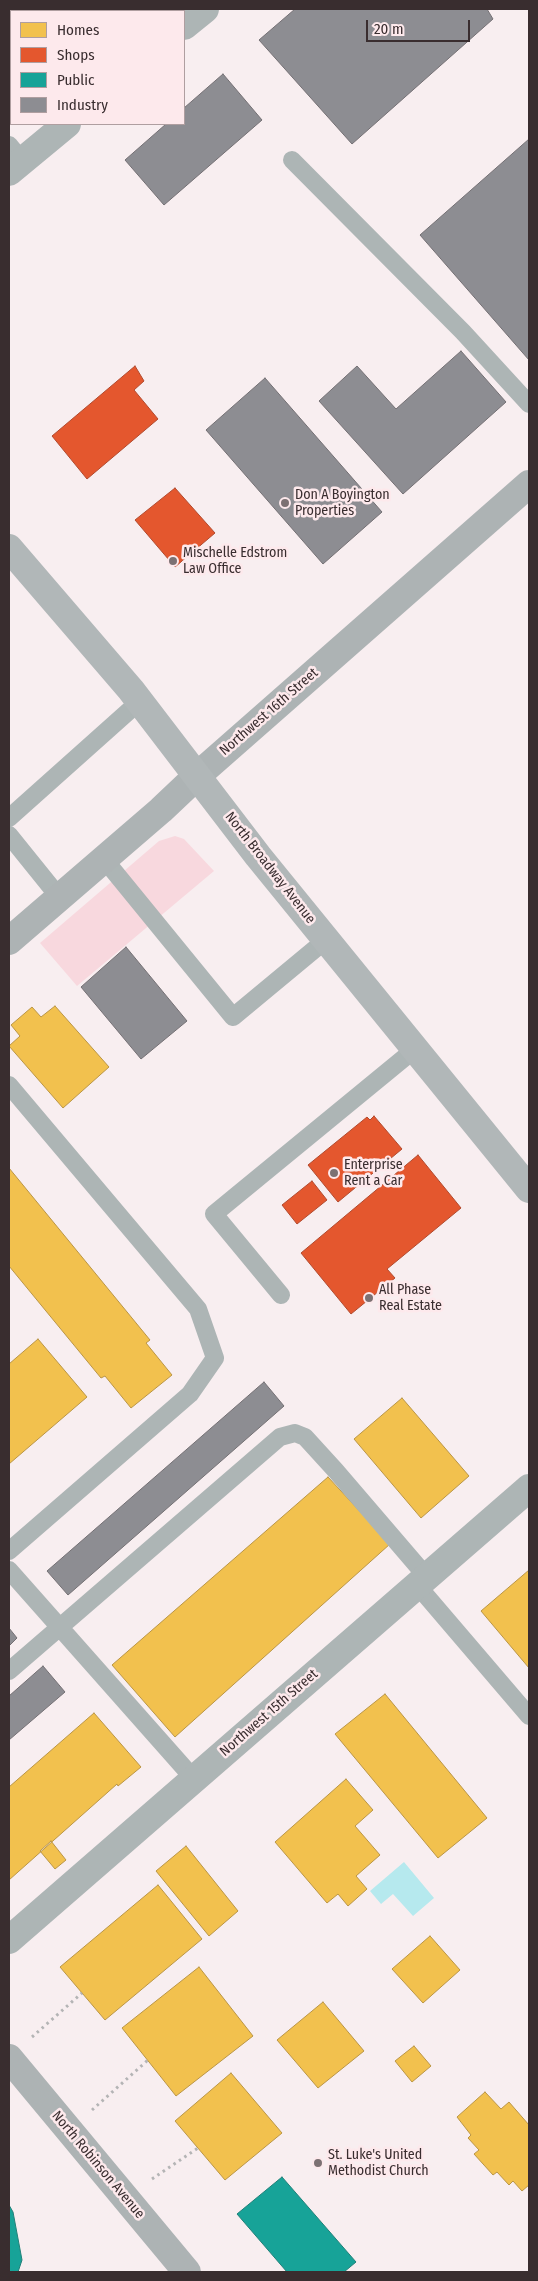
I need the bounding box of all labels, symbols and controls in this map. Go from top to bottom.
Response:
legend [10,10,185,125]
scale bar [368,10,472,42]
text: 20 m [374,20,404,38]
text: Homes [57,21,99,39]
text: Shops [57,46,95,64]
text: Public [57,71,94,89]
text: Industry [57,96,108,114]
place label: Don A Boyington Properties [295,487,390,520]
marker: Don A Boyington Properties [279,497,291,509]
place label: Mischelle Edstrom Law Office [183,545,287,578]
marker: Mischelle Edstrom Law Office [167,555,179,567]
street label: Northwest 16th Street [216,665,322,759]
street label: North Broadway Avenue [221,809,319,927]
place label: Enterprise Rent a Car [344,1157,403,1190]
marker: Enterprise Rent a Car [328,1167,340,1179]
place label: All Phase Real Estate [379,1282,442,1314]
marker: All Phase Real Estate [363,1292,375,1304]
street label: Northwest 15th Street [217,1666,321,1760]
street label: North Robinson Avenue [48,2108,148,2222]
place label: St. Luke's United Methodist Church [328,2147,429,2180]
marker: St. Luke's United Methodist Church [312,2157,324,2169]

